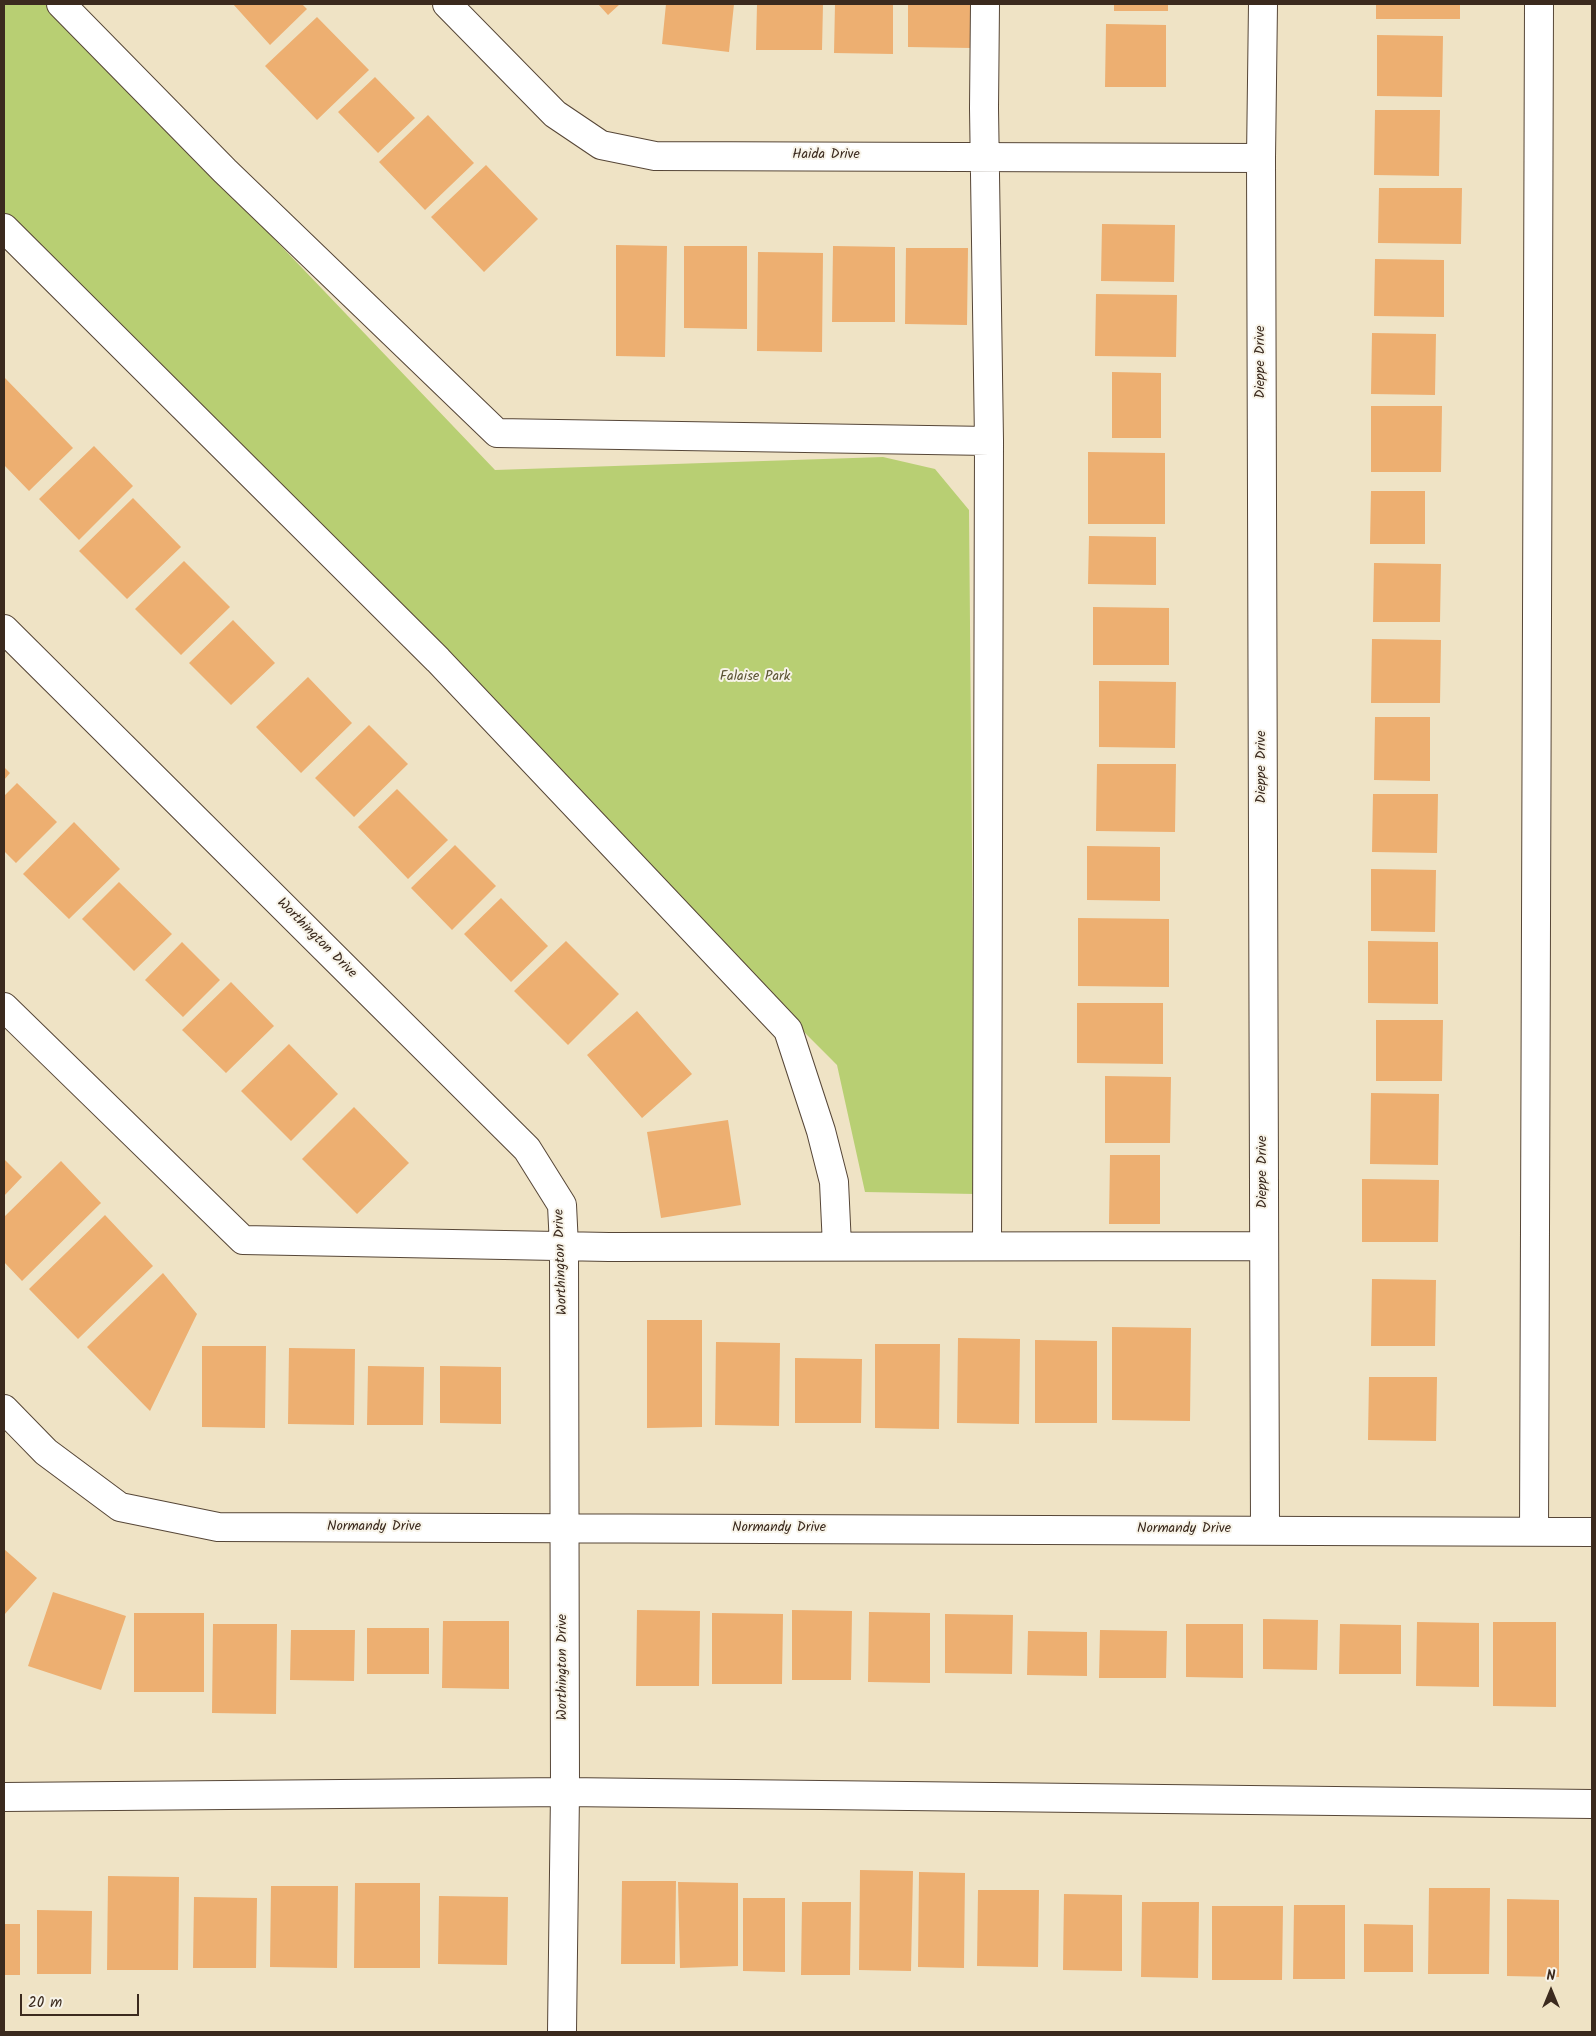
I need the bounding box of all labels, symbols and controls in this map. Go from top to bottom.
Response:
street label: Haida Drive [792,148,860,164]
street label: Dieppe Drive [1254,325,1270,399]
park label: Falaise Park [720,670,790,686]
street label: Dieppe Drive [1255,730,1271,804]
street label: Worthington Drive [272,895,360,983]
street label: Dieppe Drive [1256,1135,1272,1209]
street label: Worthington Drive [552,1209,572,1315]
street label: Normandy Drive [327,1520,421,1536]
street label: Normandy Drive [732,1521,826,1537]
street label: Normandy Drive [1137,1522,1231,1538]
street label: Worthington Drive [556,1614,572,1720]
text: N [1547,1965,1555,1987]
north arrow [1526,1966,1576,2016]
scale bar [22,1984,141,2016]
text: 20 m [28,1991,62,2015]

